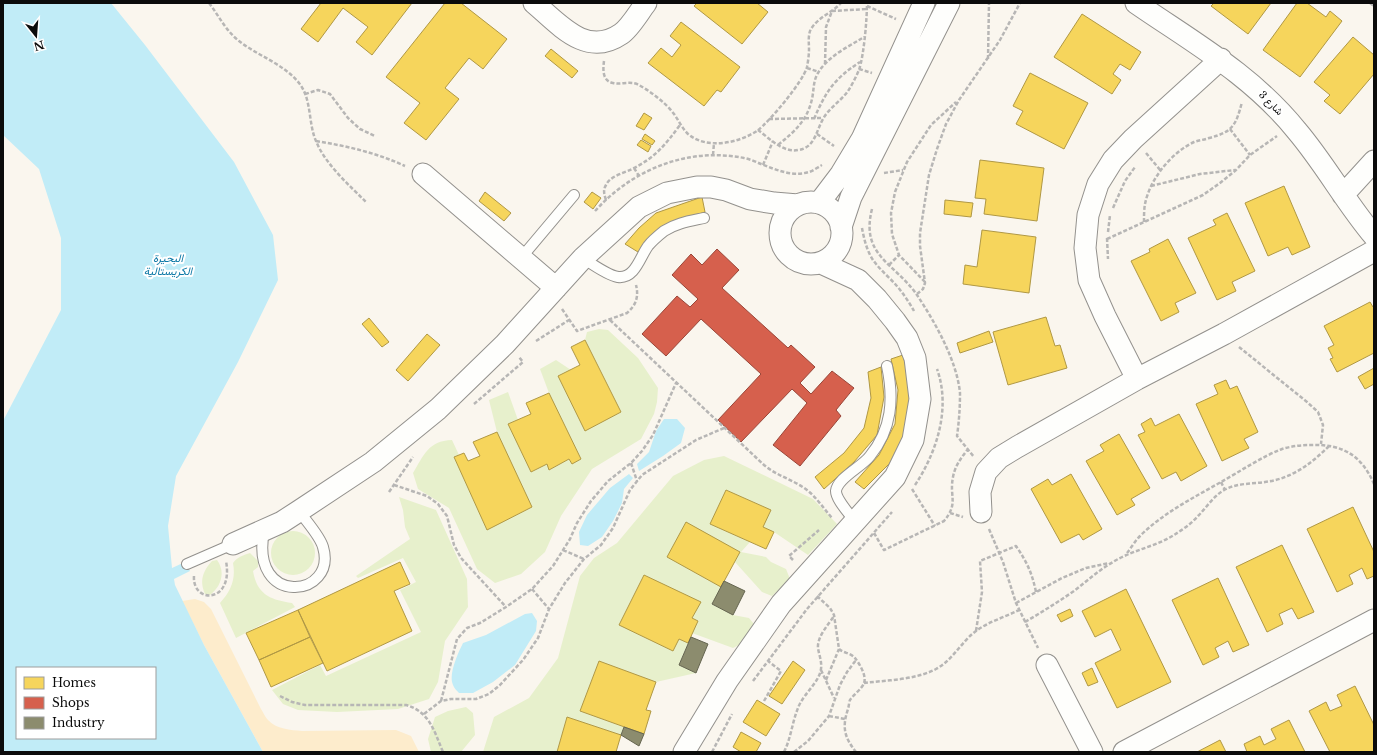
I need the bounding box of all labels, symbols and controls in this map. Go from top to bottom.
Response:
north arrow [16,16,56,56]
text: N [31,37,46,54]
street label: شارع 3 [1256,88,1286,118]
water label: البحيرة الكريستالية [144,251,194,278]
legend [16,667,156,739]
text: Homes [52,675,96,690]
text: Shops [52,695,89,710]
text: Industry [52,715,105,730]

